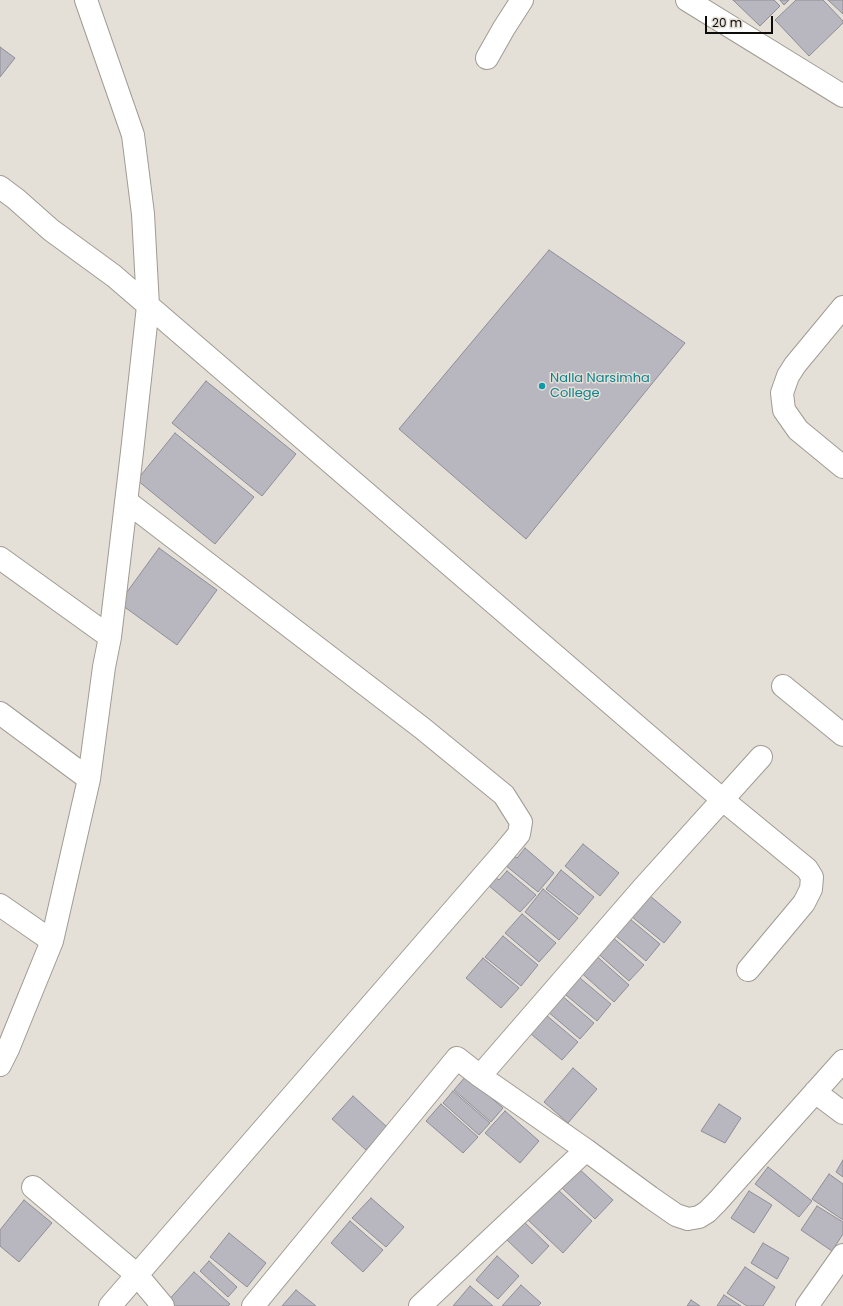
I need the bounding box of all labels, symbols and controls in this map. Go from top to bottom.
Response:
scale bar [707,8,775,34]
text: 20 m [712,14,742,31]
place label: Nalla Narsimha College [550,371,650,402]
marker: Nalla Narsimha College [537,381,547,391]

